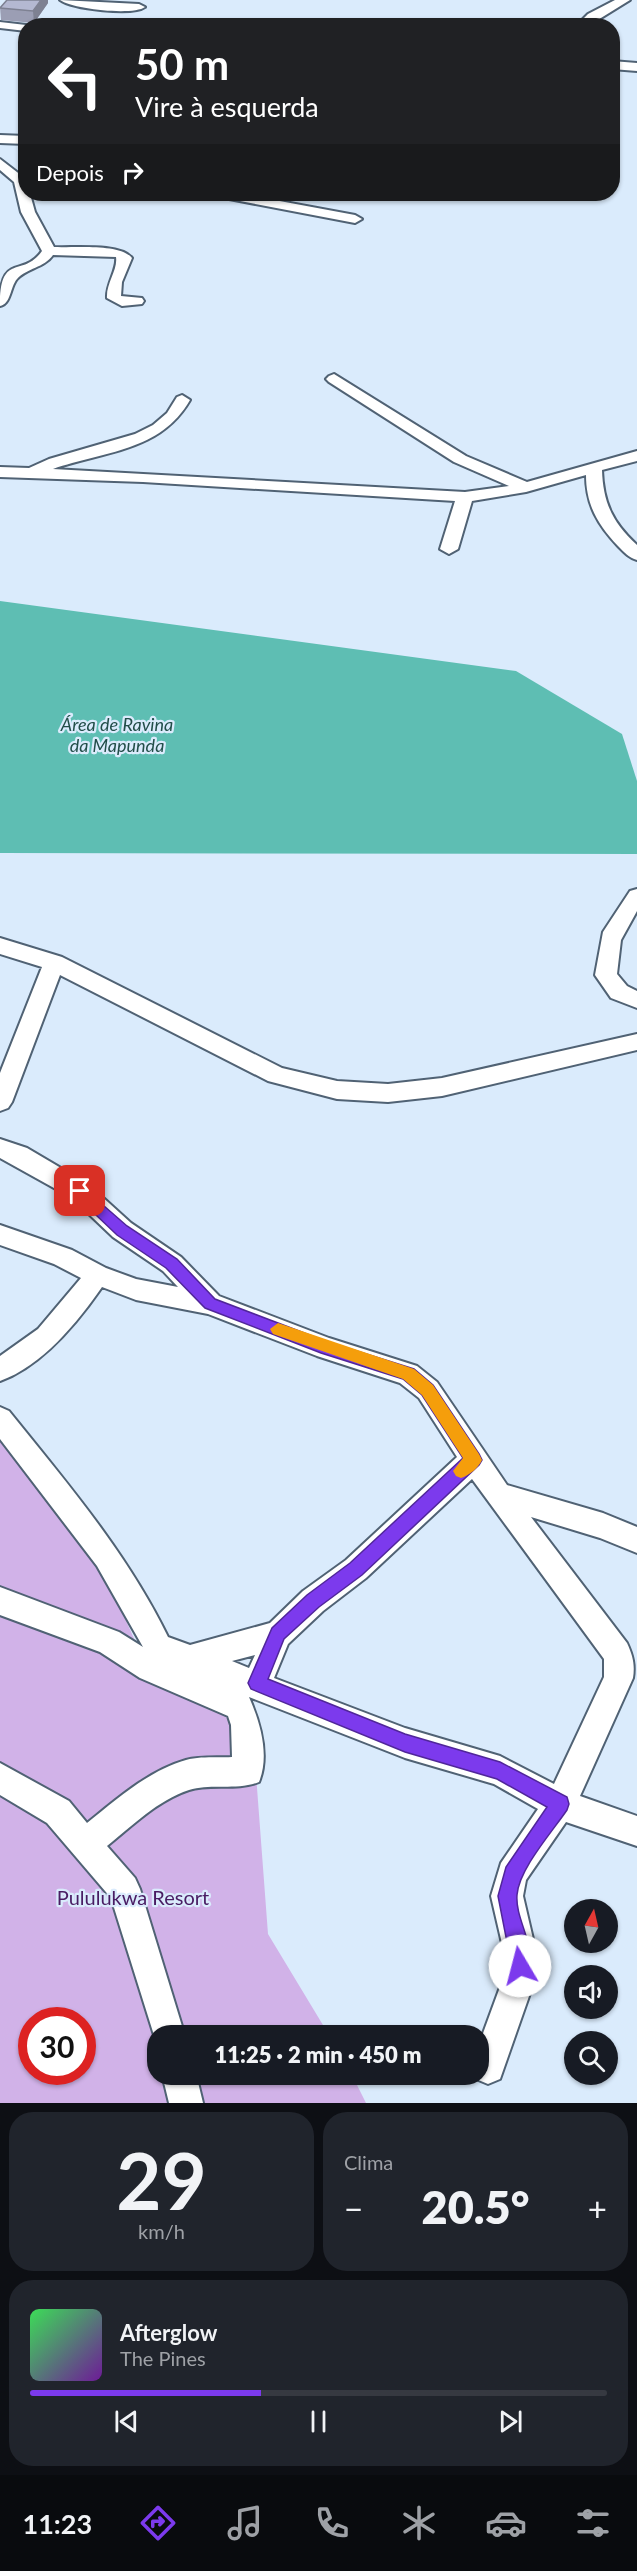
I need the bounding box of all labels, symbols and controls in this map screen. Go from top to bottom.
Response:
text: 50 m [135,39,229,89]
icon: left [36,42,114,120]
text: Vire à esquerda [135,90,319,123]
icon: right [116,156,149,189]
text: Depois [36,159,104,186]
water label: Área de Ravina da Mapunda [60,713,173,756]
pin [54,1165,105,1216]
icon: arrive [63,1174,96,1207]
park label: Pululukwa Resort [57,1885,209,1909]
north arrow [564,1899,618,1953]
map controls [564,1899,618,2085]
position arrow [488,1934,552,1998]
button: sound [564,1965,618,2019]
speed limit sign: 30 [18,2007,96,2085]
button: search [564,2031,618,2085]
text: 11:25 · 2 min · 450 m [215,2041,421,2068]
text: 29 [116,2133,207,2227]
text: Clima [344,2150,393,2174]
text: 20.5° [422,2180,529,2234]
text: − [344,2188,363,2228]
text: + [588,2188,607,2228]
text: km/h [138,2219,185,2243]
text: Afterglow [120,2319,217,2346]
text: The Pines [120,2346,206,2370]
icon: previous [110,2405,143,2438]
icon: pause [302,2405,335,2438]
icon: next [494,2405,527,2438]
icon: directions [137,2502,179,2544]
icon: music [224,2502,266,2544]
icon: phone [311,2502,353,2544]
icon: climate [398,2502,440,2544]
icon: car [485,2502,527,2544]
icon: filters [572,2502,614,2544]
text: 11:23 [23,2507,92,2540]

